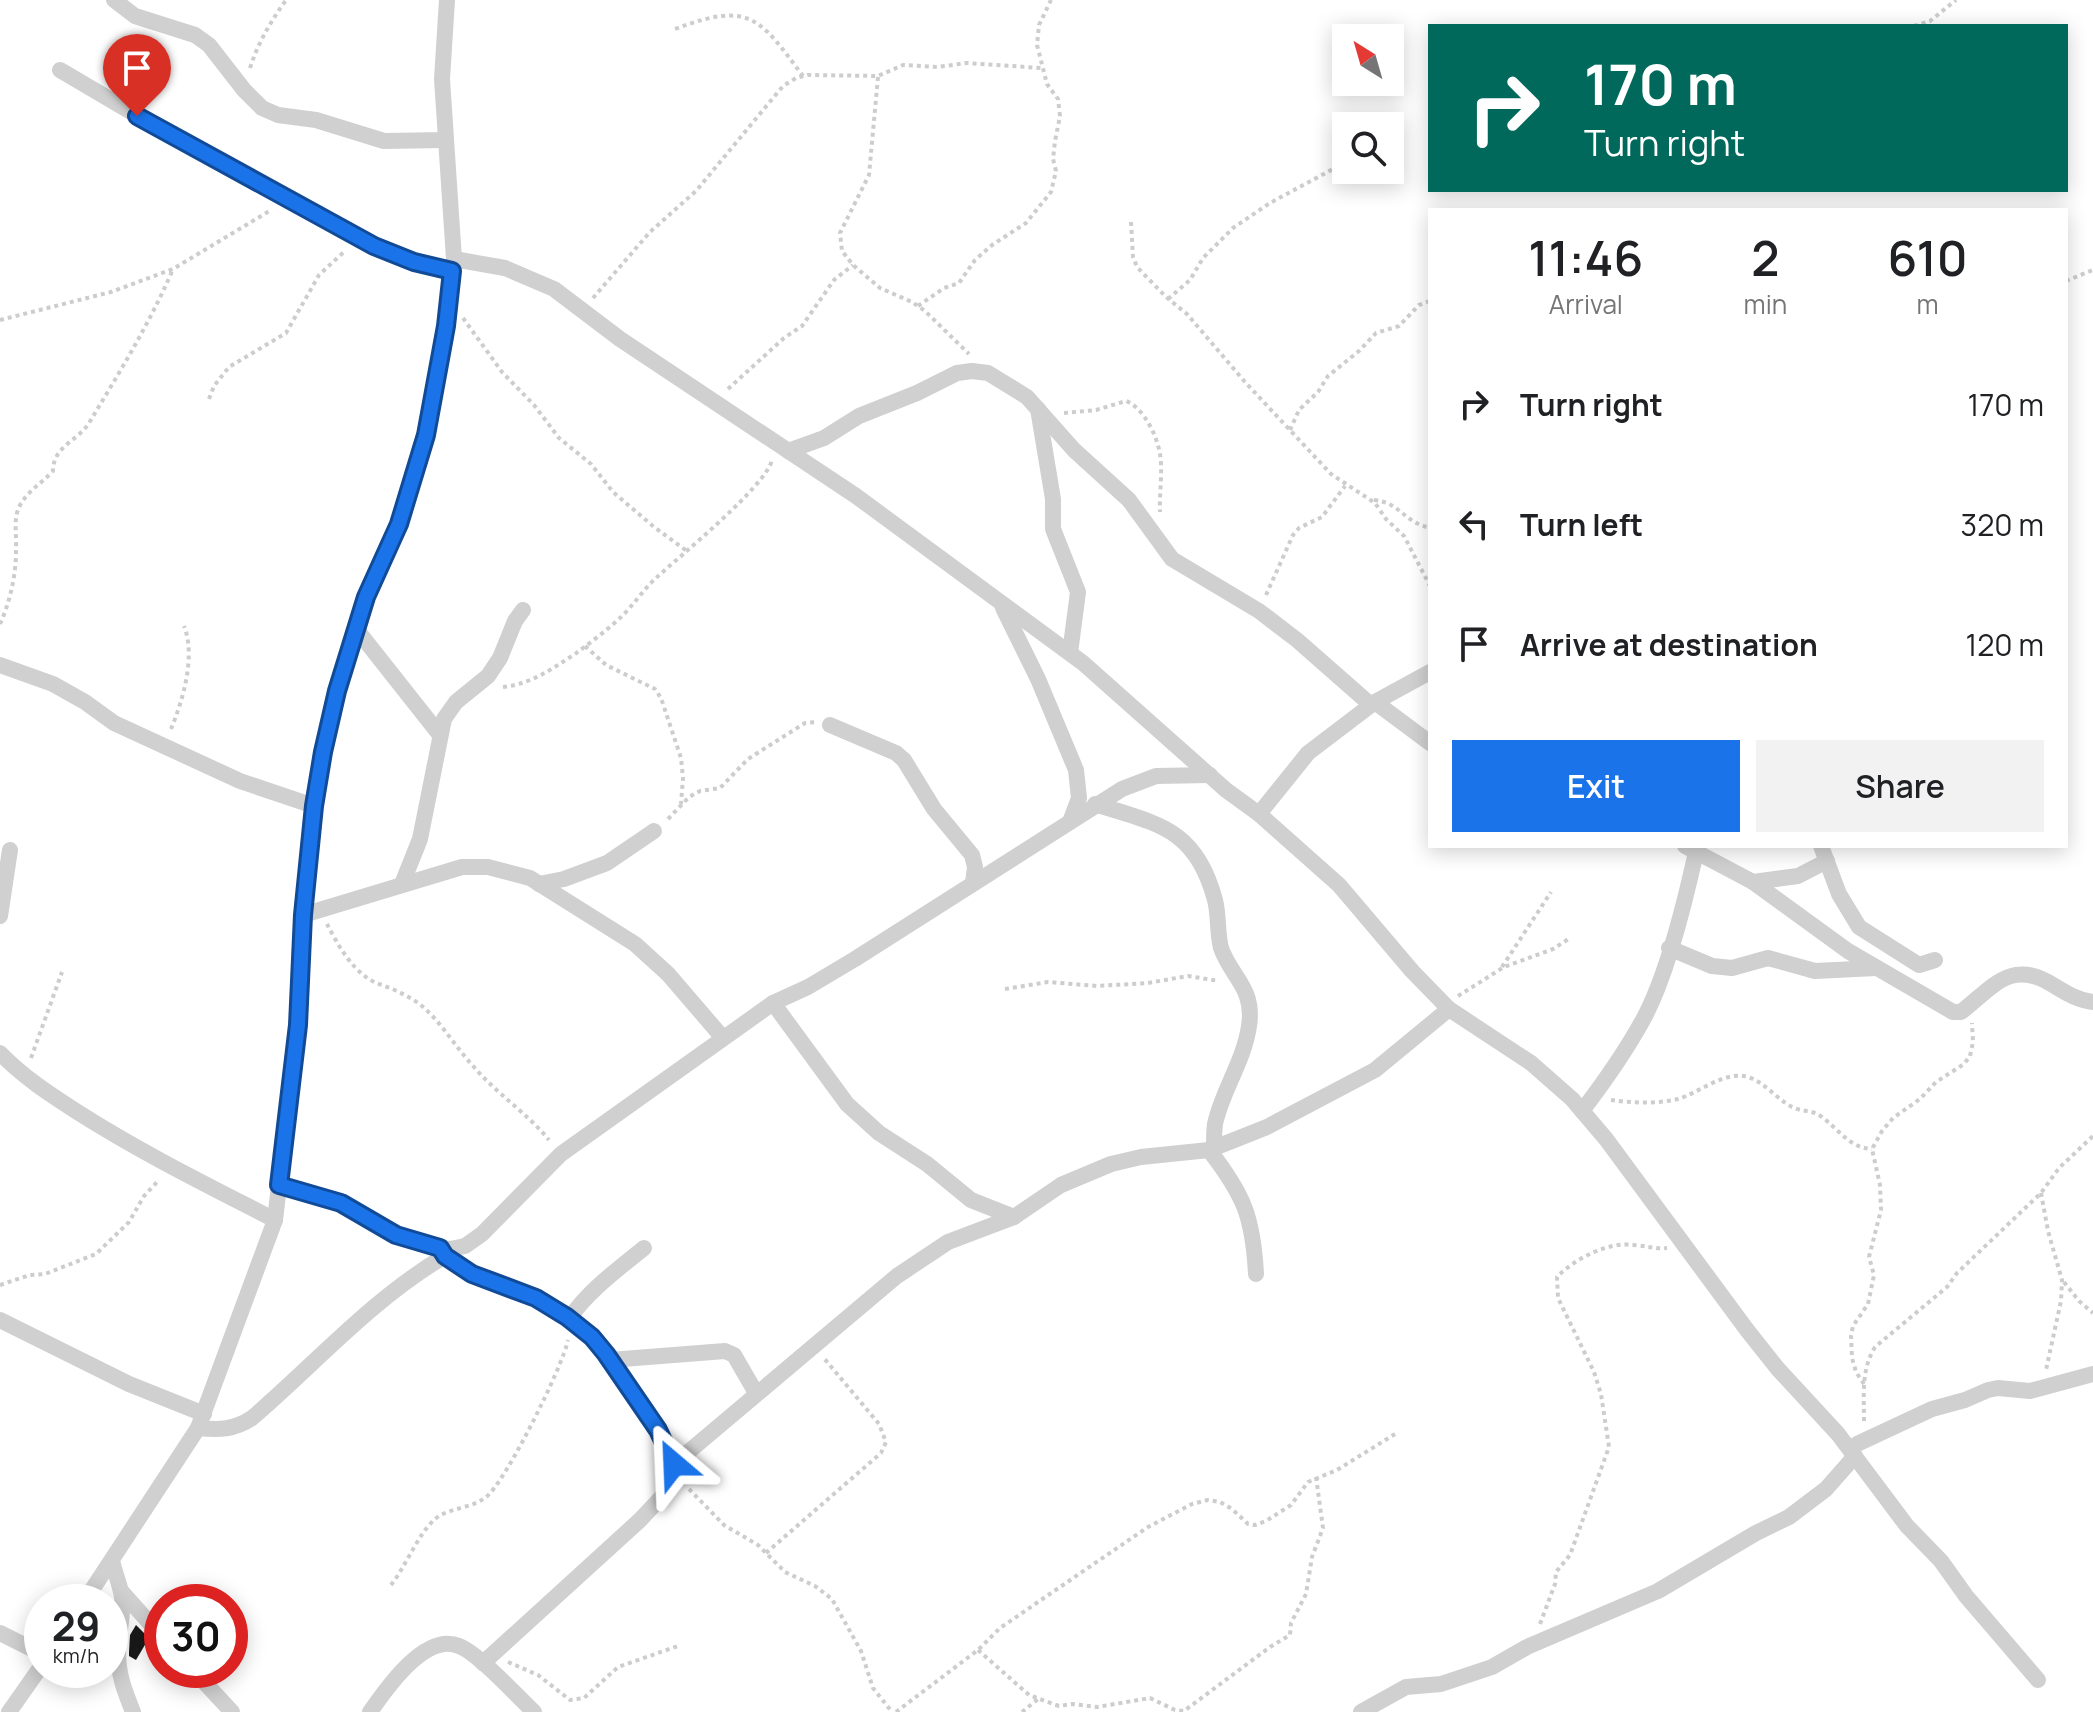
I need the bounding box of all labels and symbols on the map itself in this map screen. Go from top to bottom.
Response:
north arrow [1332,24,1404,96]
pin [103,34,171,116]
position arrow [632,1422,716,1506]
speed limit sign: 30 [144,1584,248,1688]

